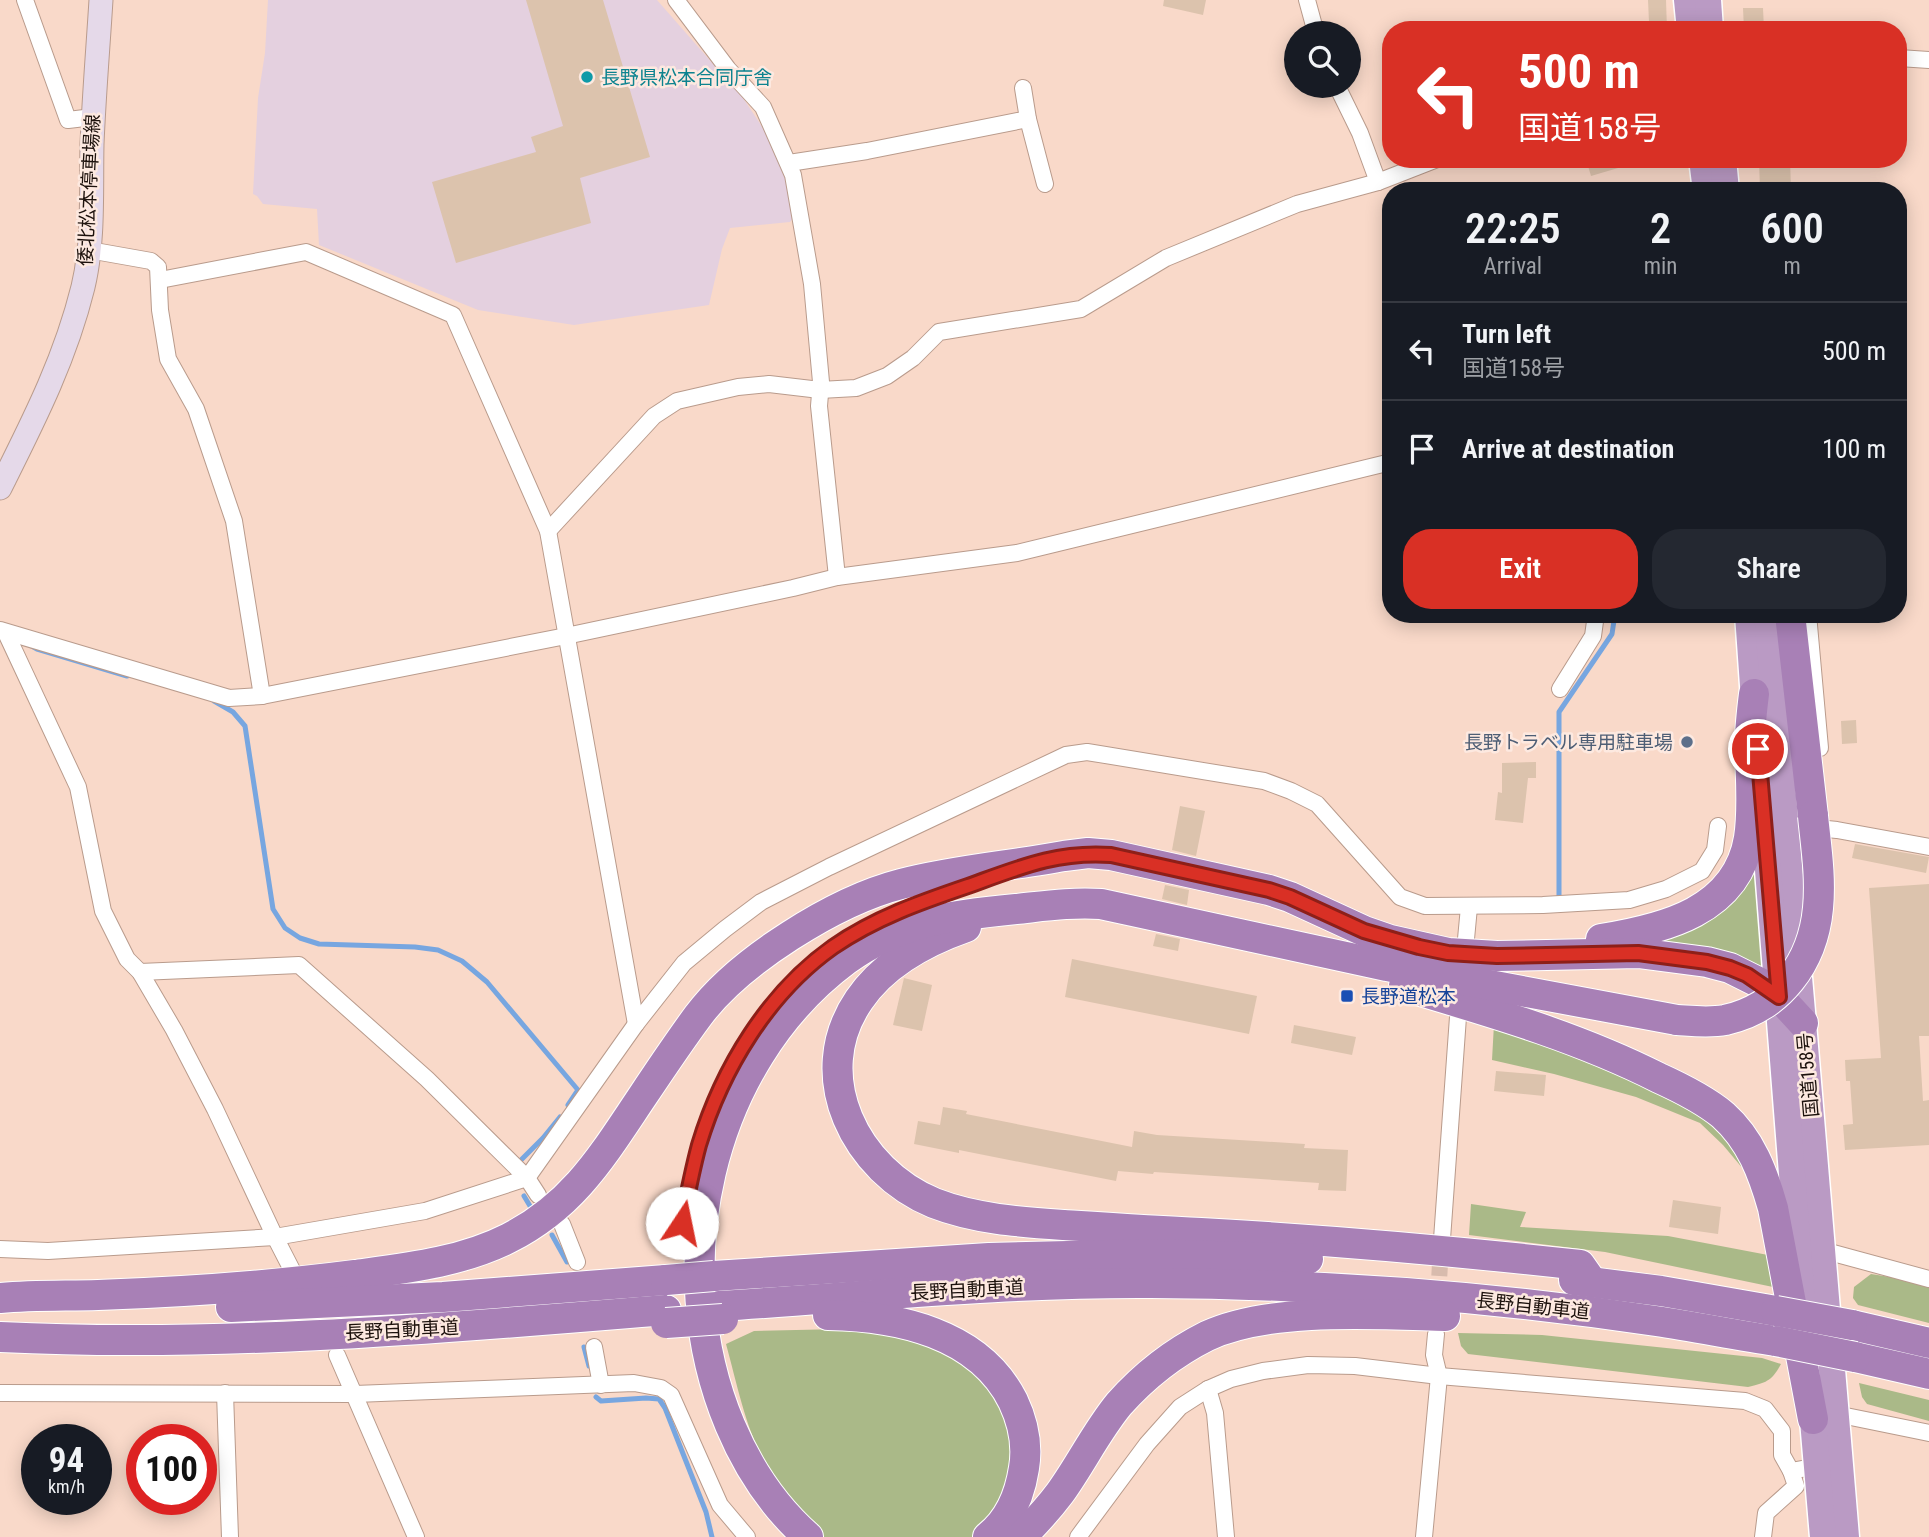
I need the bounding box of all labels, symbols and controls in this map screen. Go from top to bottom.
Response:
map controls [1284,21,1361,98]
button: search [1284,21,1361,98]
text: 500 m [1518,43,1640,100]
icon: left [1403,49,1494,140]
place label: 長野県松本合同庁舎 [601,66,772,89]
marker: 長野県松本合同庁舎 [579,69,595,85]
text: 国道158号 [1518,109,1661,147]
street label: 倭北松本停車場線 [74,113,104,267]
text: 22:25 [1465,204,1561,253]
text: 2 [1650,204,1671,253]
text: 600 [1761,204,1824,253]
text: Arrival [1484,253,1542,280]
text: min [1644,253,1677,280]
text: m [1784,253,1801,280]
text: Turn left [1462,319,1551,349]
icon: left [1403,332,1441,370]
text: 500 m [1822,336,1886,366]
text: 国道158号 [1462,355,1565,382]
icon: arrive [1403,430,1441,468]
text: Arrive at destination [1462,434,1674,464]
text: 100 m [1822,434,1886,464]
button: Exit [1403,529,1638,609]
button: Share [1652,529,1886,609]
pin [1728,719,1788,779]
icon: arrive [1739,730,1777,768]
place label: 長野トラベル専用駐車場 [1464,731,1673,754]
marker: 長野トラベル専用駐車場 [1679,734,1695,750]
place label: 長野道松本 [1361,985,1456,1008]
marker: 長野道松本 [1339,988,1355,1004]
street label: 国道158号 [1793,1032,1823,1118]
position arrow [645,1186,719,1260]
street label: 長野自動車道 [909,1276,1025,1304]
street label: 長野自動車道 [1475,1289,1591,1323]
street label: 長野自動車道 [344,1316,460,1344]
speed limit sign: 100 [126,1424,217,1515]
text: 94 [49,1440,84,1481]
text: km/h [48,1476,85,1497]

